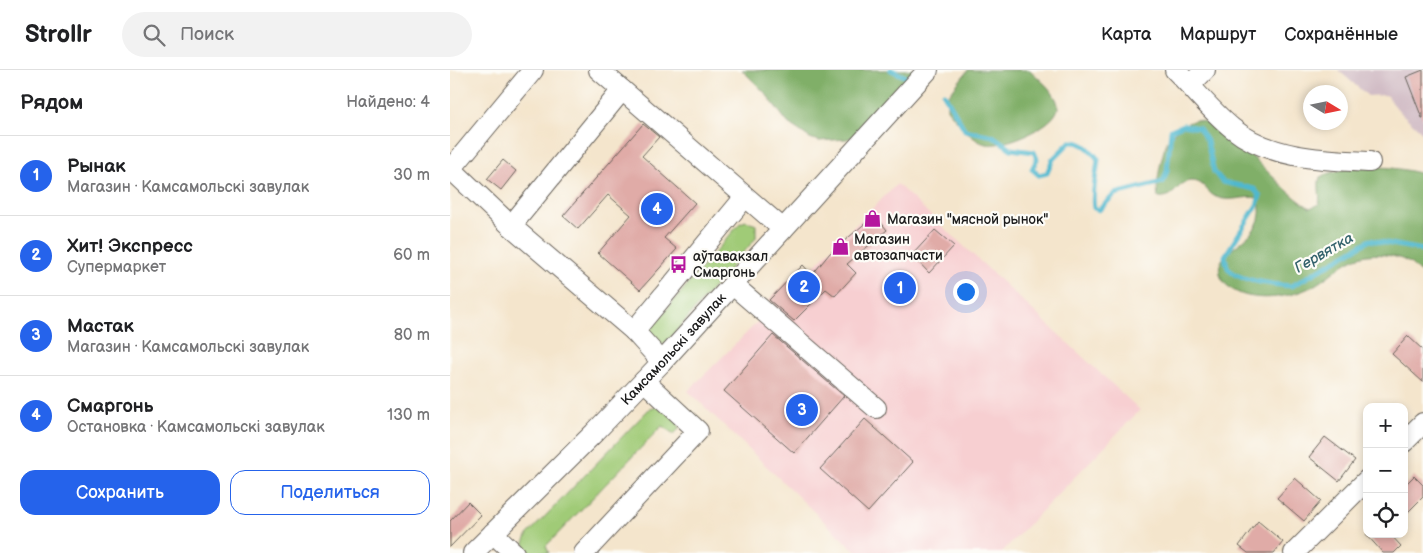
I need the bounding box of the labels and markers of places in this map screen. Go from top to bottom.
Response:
pin: 4 [641,190,673,228]
shop icon: Магазин "мясной рынок" [863,209,883,229]
place label: Магазин "мясной рынок" [887,211,1049,228]
place label: Магазин автозапчасти [854,231,943,264]
shop icon: Магазин автозапчасти [830,237,850,257]
place label: аўтавакзал Смаргонь [693,248,768,281]
bus stop icon: аўтавакзал Смаргонь [669,254,689,274]
pin: 2 [788,268,820,306]
pin: 1 [884,269,916,307]
pin: 3 [786,391,818,429]

